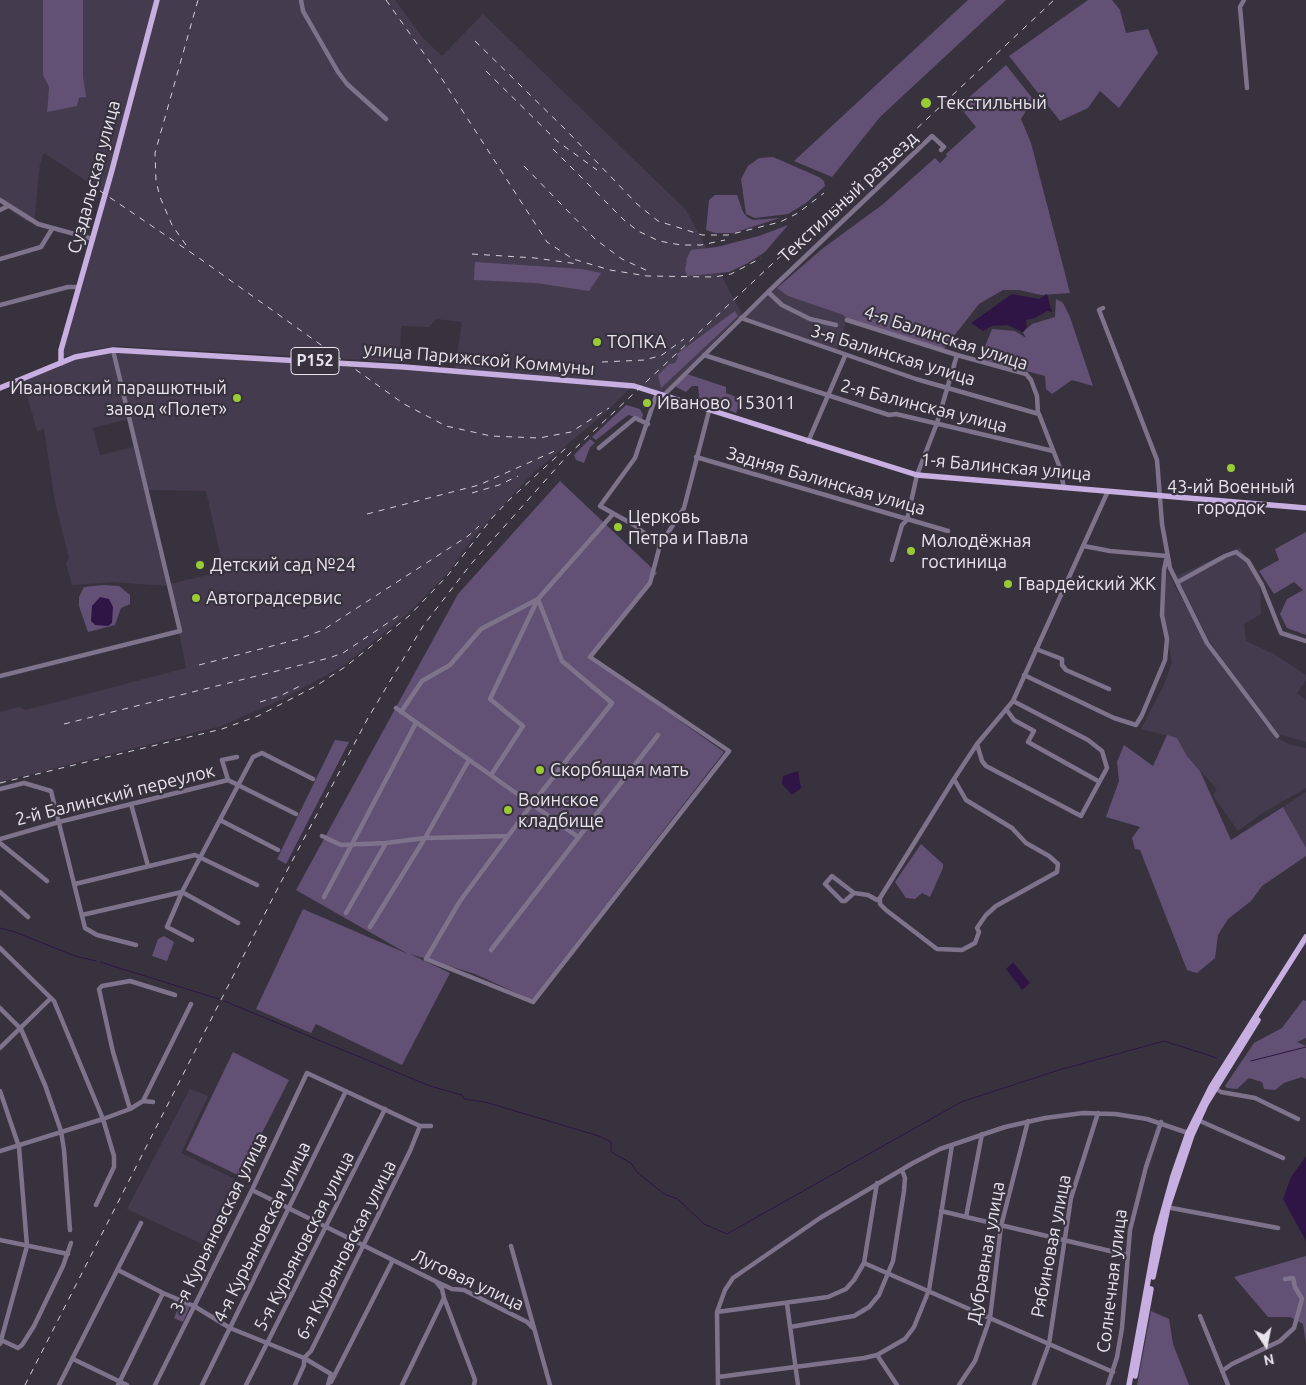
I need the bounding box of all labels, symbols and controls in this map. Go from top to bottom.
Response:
place label: Текстильный [937,92,1047,114]
marker: Текстильный [919,96,933,110]
street label: Суздальская улица [63,98,125,256]
street label: Текстильный разъезд [774,127,922,267]
street label: 4-я Балинская улица [861,301,1031,375]
street label: 3-я Балинская улица [808,320,978,390]
place label: ТОПКА [607,331,666,353]
marker: ТОПКА [591,336,603,348]
street label: улица Парижской Коммуны [363,338,595,380]
road number: Р152 [291,348,339,374]
street label: 2-я Балинская улица [838,375,1010,437]
place label: Ивановский парашютный завод «Полет» [10,377,227,419]
marker: Ивановский парашютный завод «Полет» [231,392,243,404]
place label: Иваново 153011 [657,392,796,414]
marker: Иваново 153011 [641,397,653,409]
street label: Задняя Балинская улица [724,442,928,520]
street label: 1-я Балинская улица [920,449,1092,485]
marker: 43-ий Военный городок [1225,462,1237,474]
place label: 43-ий Военный городок [1167,476,1295,518]
place label: Церковь Петра и Павла [628,506,748,548]
marker: Церковь Петра и Павла [612,521,624,533]
place label: Молодёжная гостиница [921,530,1032,572]
marker: Молодёжная гостиница [905,545,917,557]
place label: Детский сад №24 [210,554,356,576]
marker: Детский сад №24 [194,559,206,571]
place label: Гвардейский ЖК [1018,573,1156,595]
marker: Гвардейский ЖК [1002,578,1014,590]
place label: Автоградсервис [206,587,342,609]
marker: Автоградсервис [190,592,202,604]
place label: Скорбящая мать [550,759,689,781]
street label: 2-й Балинский переулок [13,760,217,830]
marker: Скорбящая мать [534,764,546,776]
place label: Воинское кладбище [518,789,604,832]
marker: Воинское кладбище [502,804,514,816]
street label: 3-я Курьяновская улица [166,1129,272,1317]
street label: 4-я Курьяновская улица [209,1138,315,1326]
street label: 5-я Курьяновская улица [249,1148,359,1334]
street label: 6-я Курьяновская улица [291,1157,401,1343]
street label: Рябиновая улица [1027,1173,1075,1319]
street label: Дубравная улица [963,1180,1009,1326]
street label: Солнечная улица [1092,1208,1132,1354]
street label: Луговая улица [409,1245,527,1315]
north arrow [1241,1320,1291,1370]
text: N [1262,1351,1276,1369]

